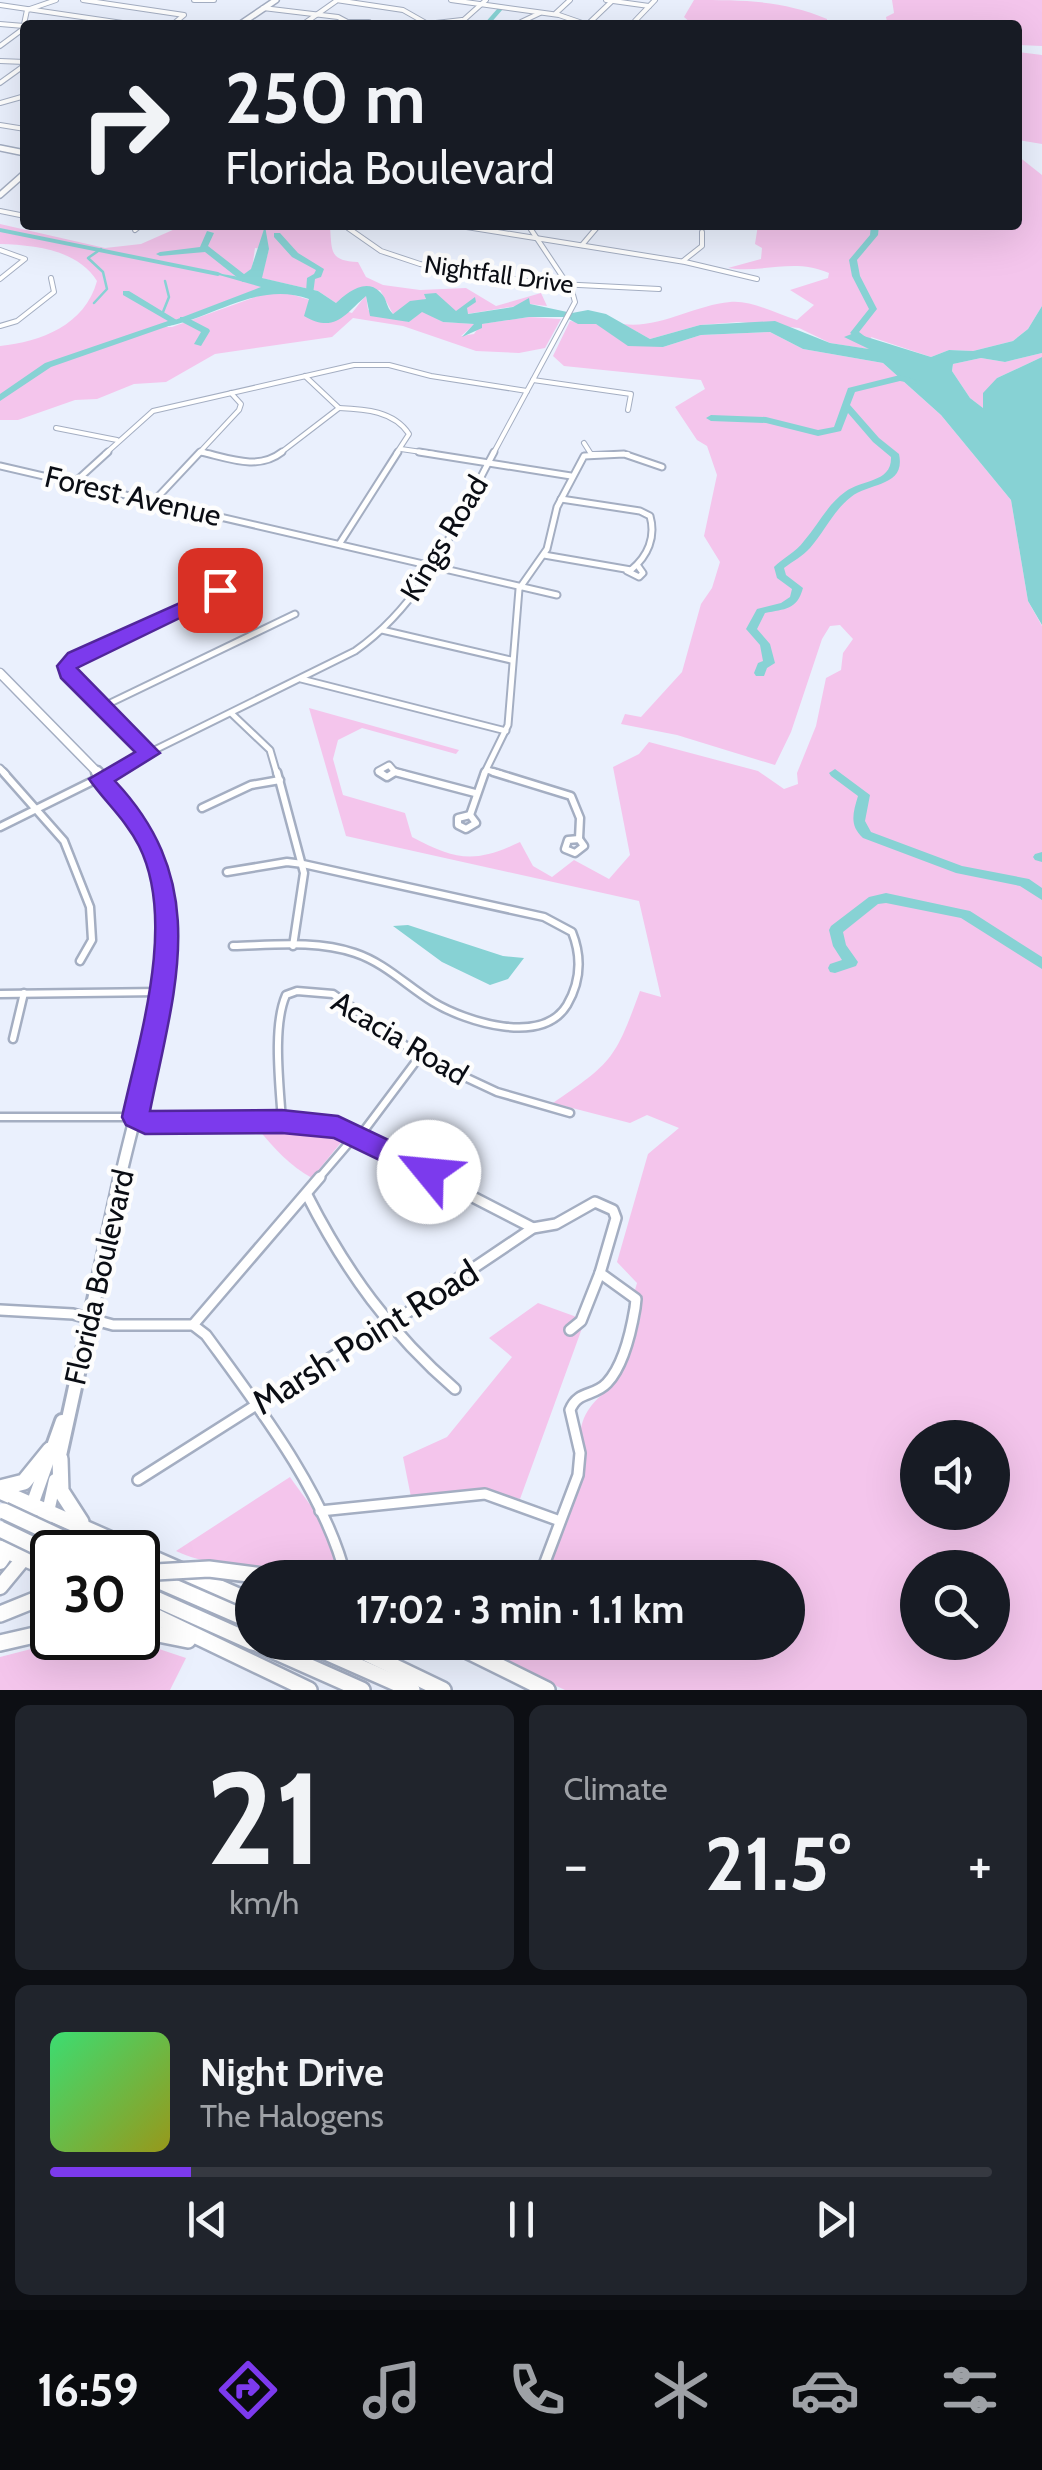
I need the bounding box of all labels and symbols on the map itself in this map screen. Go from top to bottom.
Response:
street label: Nightfall Drive [422,249,576,299]
street label: Forest Avenue [41,458,225,534]
street label: Kings Road [392,468,496,608]
pin [178,548,263,633]
street label: Acacia Road [325,983,475,1093]
position arrow [377,1120,481,1224]
street label: Florida Boulevard [56,1166,142,1388]
street label: Marsh Point Road [244,1250,486,1424]
speed limit sign: 30 [30,1530,160,1660]

